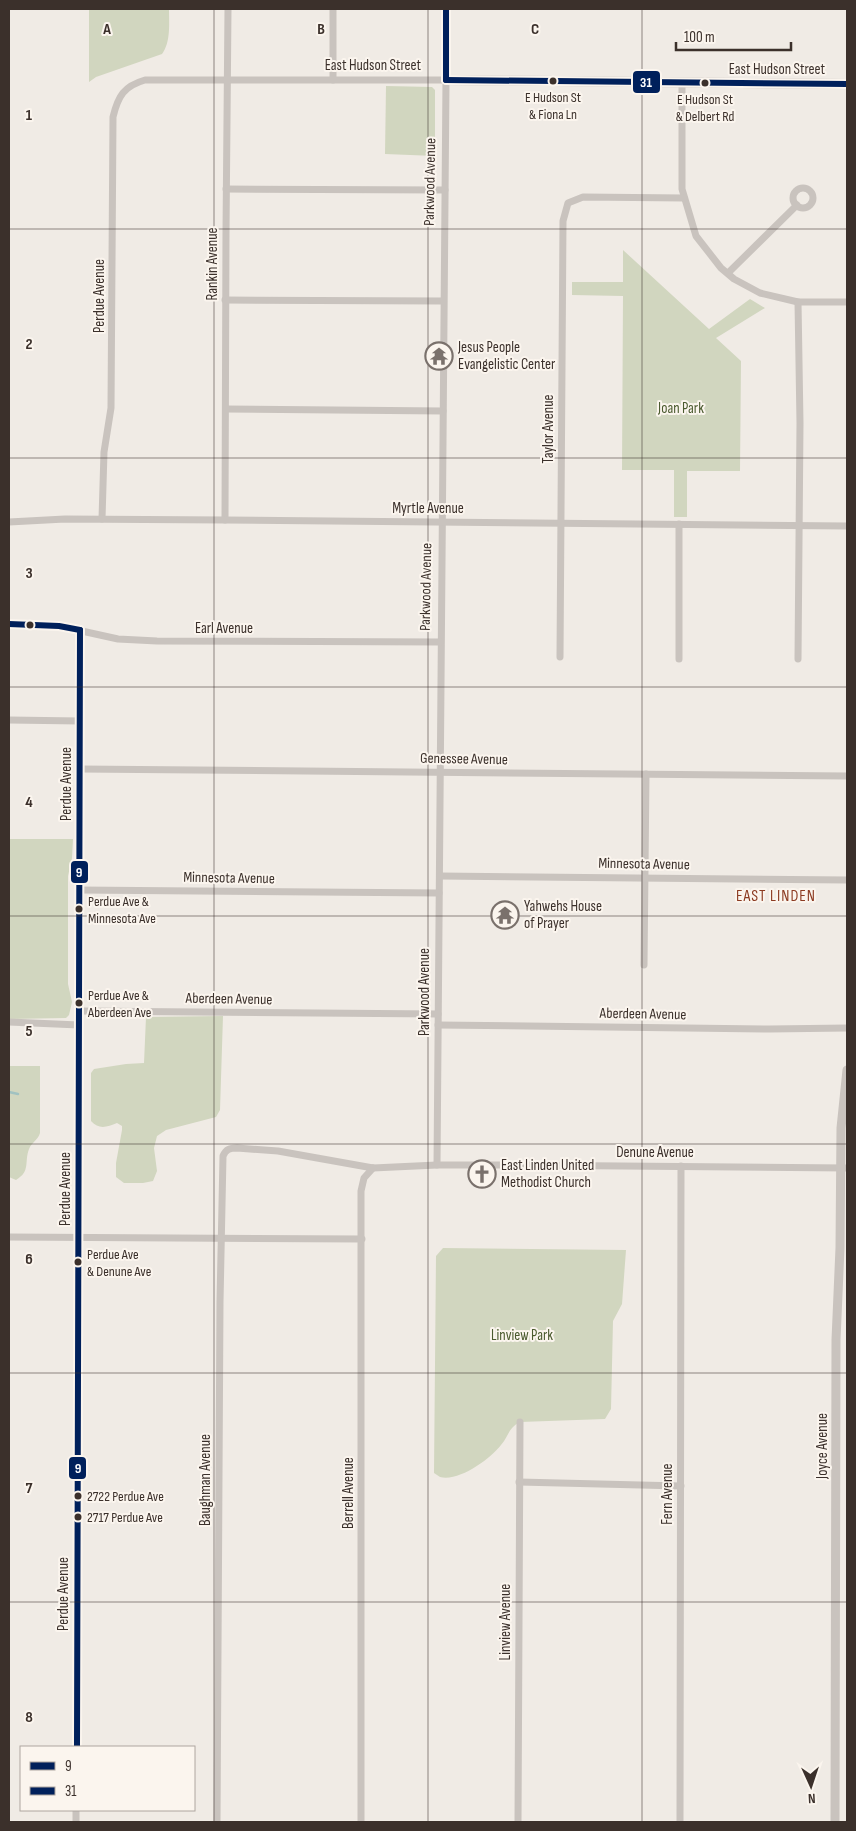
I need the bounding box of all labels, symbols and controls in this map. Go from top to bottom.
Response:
text: A [102,20,111,39]
text: B [317,20,325,39]
text: C [531,20,539,39]
scale bar [676,20,791,52]
text: 100 m [684,28,715,47]
street label: East Hudson Street [325,56,422,75]
street label: East Hudson Street [729,60,826,79]
line badge: 31 [632,70,661,94]
text: 31 [640,74,652,91]
marker: E Hudson St & Fiona Ln [548,76,558,86]
marker: E Hudson St & Delbert Rd [700,78,710,88]
place label: E Hudson St & Fiona Ln [525,89,581,123]
place label: E Hudson St & Delbert Rd [676,91,734,125]
text: 1 [26,106,33,125]
street label: Parkwood Avenue [420,138,440,226]
street label: Rankin Avenue [203,228,222,300]
street label: Perdue Avenue [90,259,109,333]
text: 2 [25,335,33,354]
place label: Jesus People Evangelistic Center [457,338,556,374]
temple icon: Jesus People Evangelistic Center [424,341,454,371]
street label: Taylor Avenue [539,395,558,463]
park label: Joan Park [657,399,704,418]
street label: Myrtle Avenue [392,499,464,518]
street label: Parkwood Avenue [416,543,436,631]
text: 3 [25,564,33,583]
street label: Earl Avenue [195,619,253,638]
unlabelled marker [25,620,35,630]
street label: Perdue Avenue [57,747,76,821]
street label: Genessee Avenue [420,749,508,769]
text: 4 [25,793,33,812]
street label: Minnesota Avenue [598,854,690,874]
line badge: 9 [70,860,89,884]
text: 9 [76,864,83,881]
street label: Minnesota Avenue [183,868,275,888]
district label: EAST LINDEN [736,887,816,906]
place label: Perdue Ave & Minnesota Ave [88,893,156,927]
place label: Yahwehs House of Prayer [524,897,602,933]
temple icon: Yahwehs House of Prayer [490,900,520,930]
marker: Perdue Ave & Minnesota Ave [74,904,84,914]
street label: Parkwood Avenue [415,948,434,1036]
place label: Perdue Ave & Aberdeen Ave [87,987,151,1021]
street label: Aberdeen Avenue [184,989,273,1009]
marker: Perdue Ave & Aberdeen Ave [74,998,84,1008]
street label: Aberdeen Avenue [598,1004,687,1024]
text: 5 [25,1022,33,1041]
street label: Denune Avenue [616,1143,694,1162]
street label: Perdue Avenue [56,1152,75,1226]
place label: East Linden United Methodist Church [501,1156,594,1192]
church icon: East Linden United Methodist Church [467,1159,497,1189]
place label: Perdue Ave & Denune Ave [87,1246,151,1280]
text: 6 [25,1250,33,1269]
marker: Perdue Ave & Denune Ave [73,1257,83,1267]
park label: Linview Park [491,1326,553,1345]
street label: Joyce Avenue [813,1413,832,1480]
street label: Baughman Avenue [196,1434,215,1526]
line badge: 9 [68,1456,87,1480]
street label: Berrell Avenue [339,1457,358,1529]
text: 9 [75,1460,82,1477]
street label: Fern Avenue [658,1463,677,1525]
text: 7 [26,1479,33,1498]
place label: 2722 Perdue Ave [87,1488,164,1505]
marker: 2722 Perdue Ave [73,1491,83,1501]
place label: 2717 Perdue Ave [87,1509,163,1526]
marker: 2717 Perdue Ave [73,1512,83,1522]
street label: Perdue Avenue [54,1557,73,1631]
street label: Linview Avenue [496,1584,515,1660]
text: 8 [25,1708,33,1727]
legend [20,1746,195,1811]
text: 9 [65,1757,72,1776]
north arrow [786,1761,836,1811]
text: 31 [65,1782,77,1801]
text: N [807,1790,816,1807]

